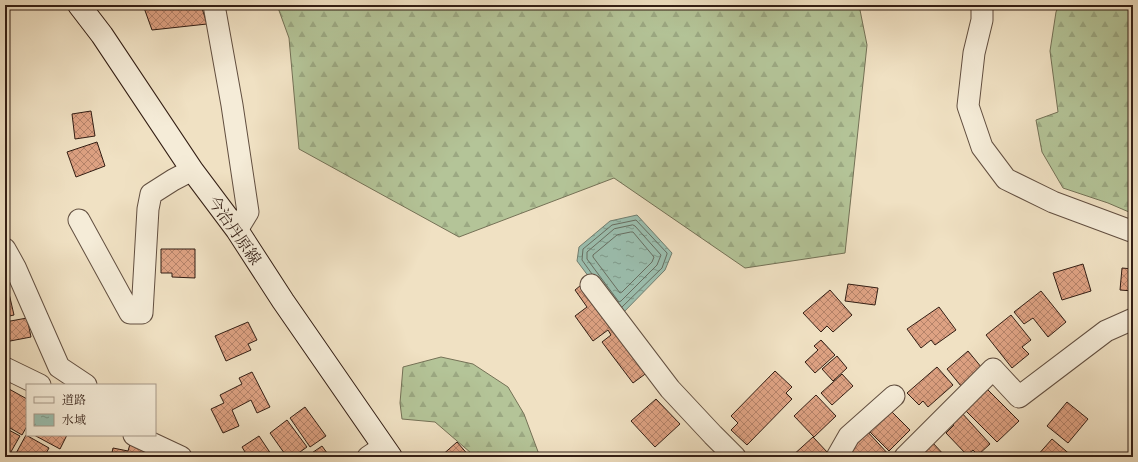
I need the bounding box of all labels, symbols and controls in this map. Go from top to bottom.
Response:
street label: 今治丹原線 [204,192,265,269]
legend [26,384,156,436]
text: 道路 [62,393,86,407]
text: 水域 [62,413,86,427]

